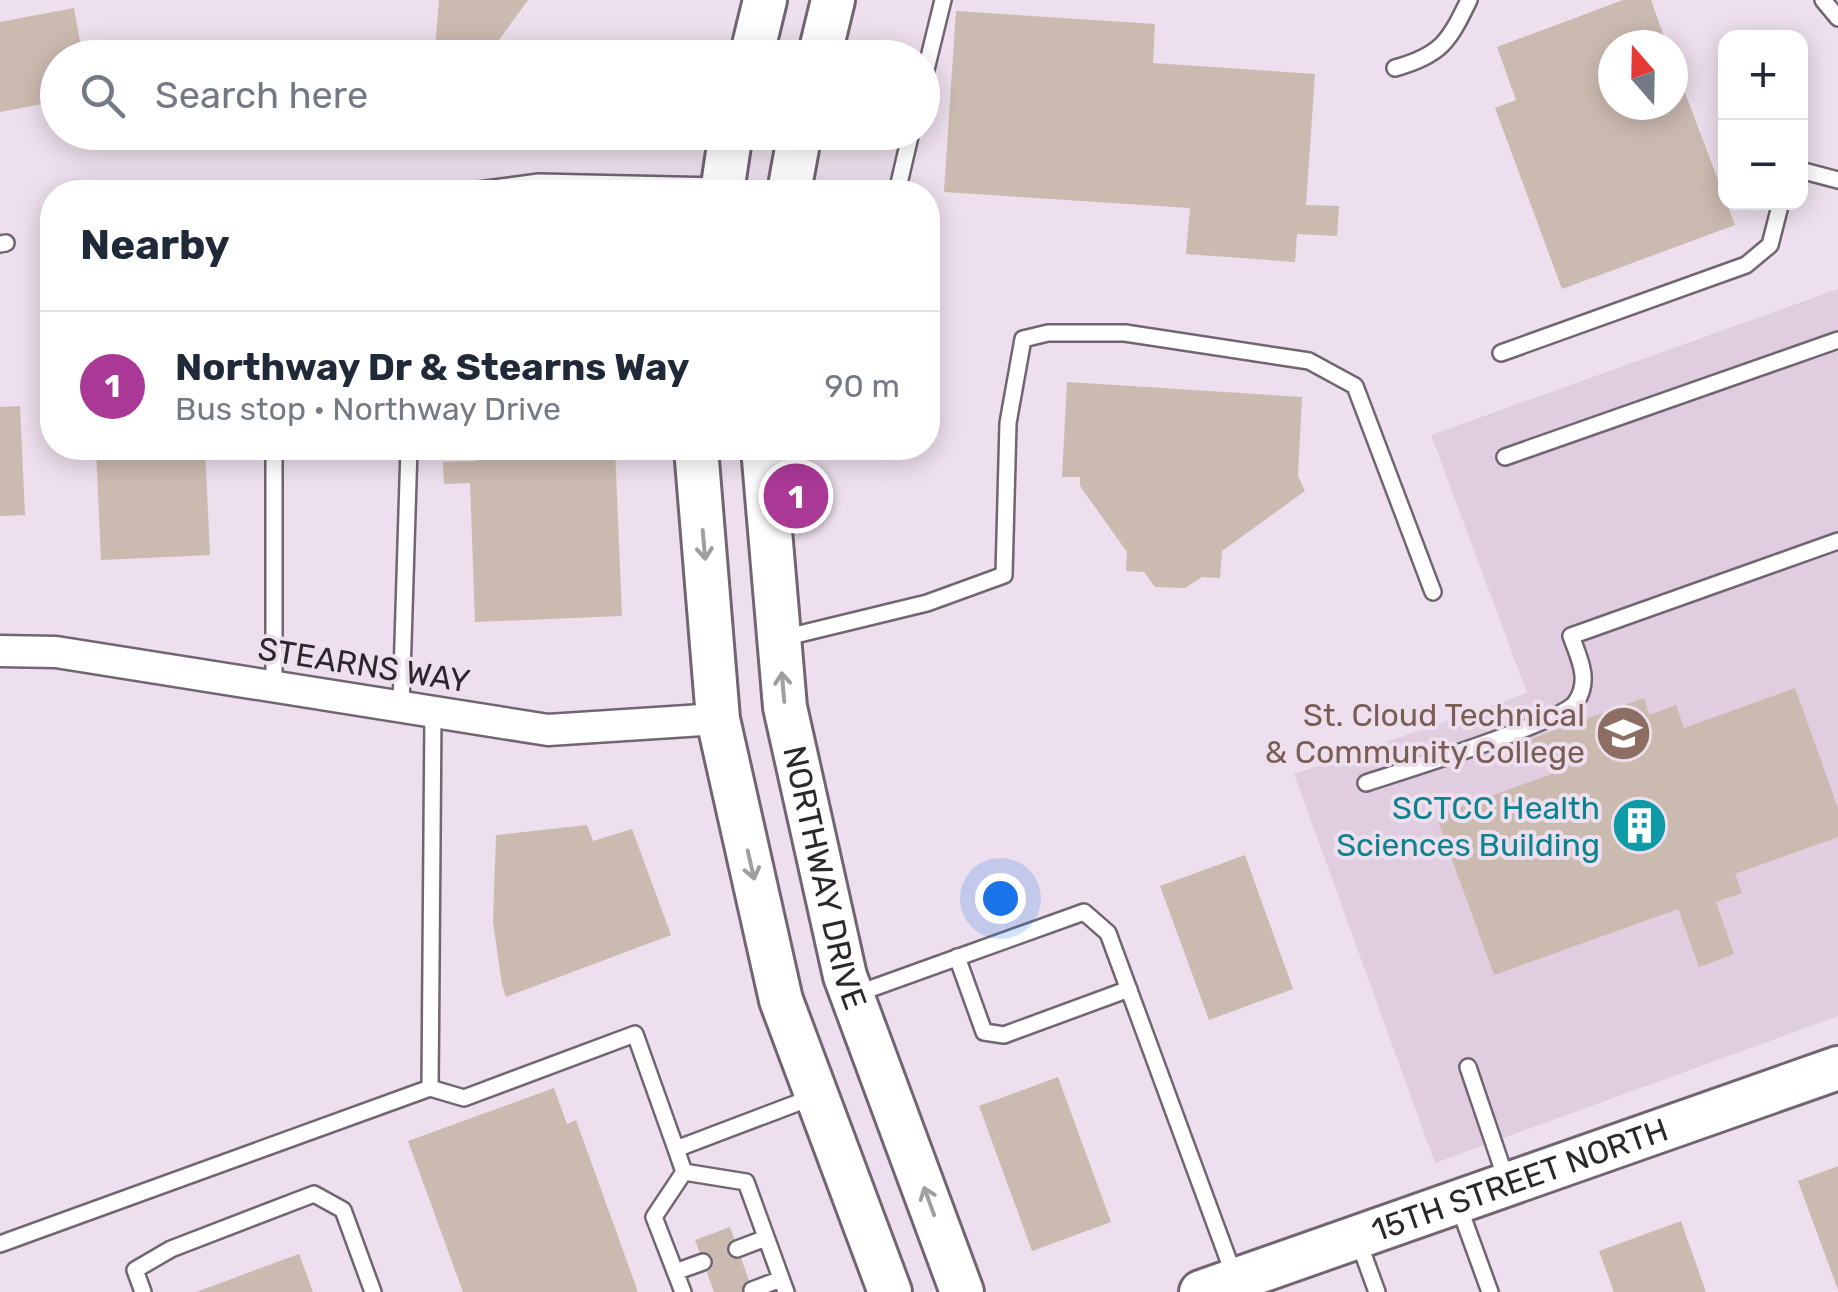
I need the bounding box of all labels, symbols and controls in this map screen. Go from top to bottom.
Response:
north arrow [1598,30,1688,120]
map controls [1718,30,1808,210]
button: + [1718,30,1808,120]
search box [40,40,940,150]
icon: search [75,68,130,123]
text: Search here [155,72,368,118]
button: − [1718,120,1808,210]
text: Nearby [80,220,230,270]
text: Northway Dr & Stearns Way [175,344,689,390]
text: 1 [105,367,120,405]
text: 90 m [824,367,900,405]
text: Bus stop · Northway Drive [175,390,561,428]
pin: 1 [764,458,828,534]
one-way arrow [694,528,713,560]
street label: STEARNS WAY [255,629,473,701]
one-way arrow [774,672,793,704]
place label: St. Cloud Technical & Community College [1265,696,1585,771]
school or university icon: St. Cloud Technical & Community College [1594,703,1654,763]
street label: NORTHWAY DRIVE [775,742,875,1015]
place label: SCTCC Health Sciences Building [1336,789,1600,864]
building icon: SCTCC Health Sciences Building [1609,796,1669,856]
one-way arrow [743,849,761,881]
your location [975,873,1026,924]
street label: 15TH STREET NORTH [1367,1110,1673,1249]
one-way arrow [918,1186,936,1216]

